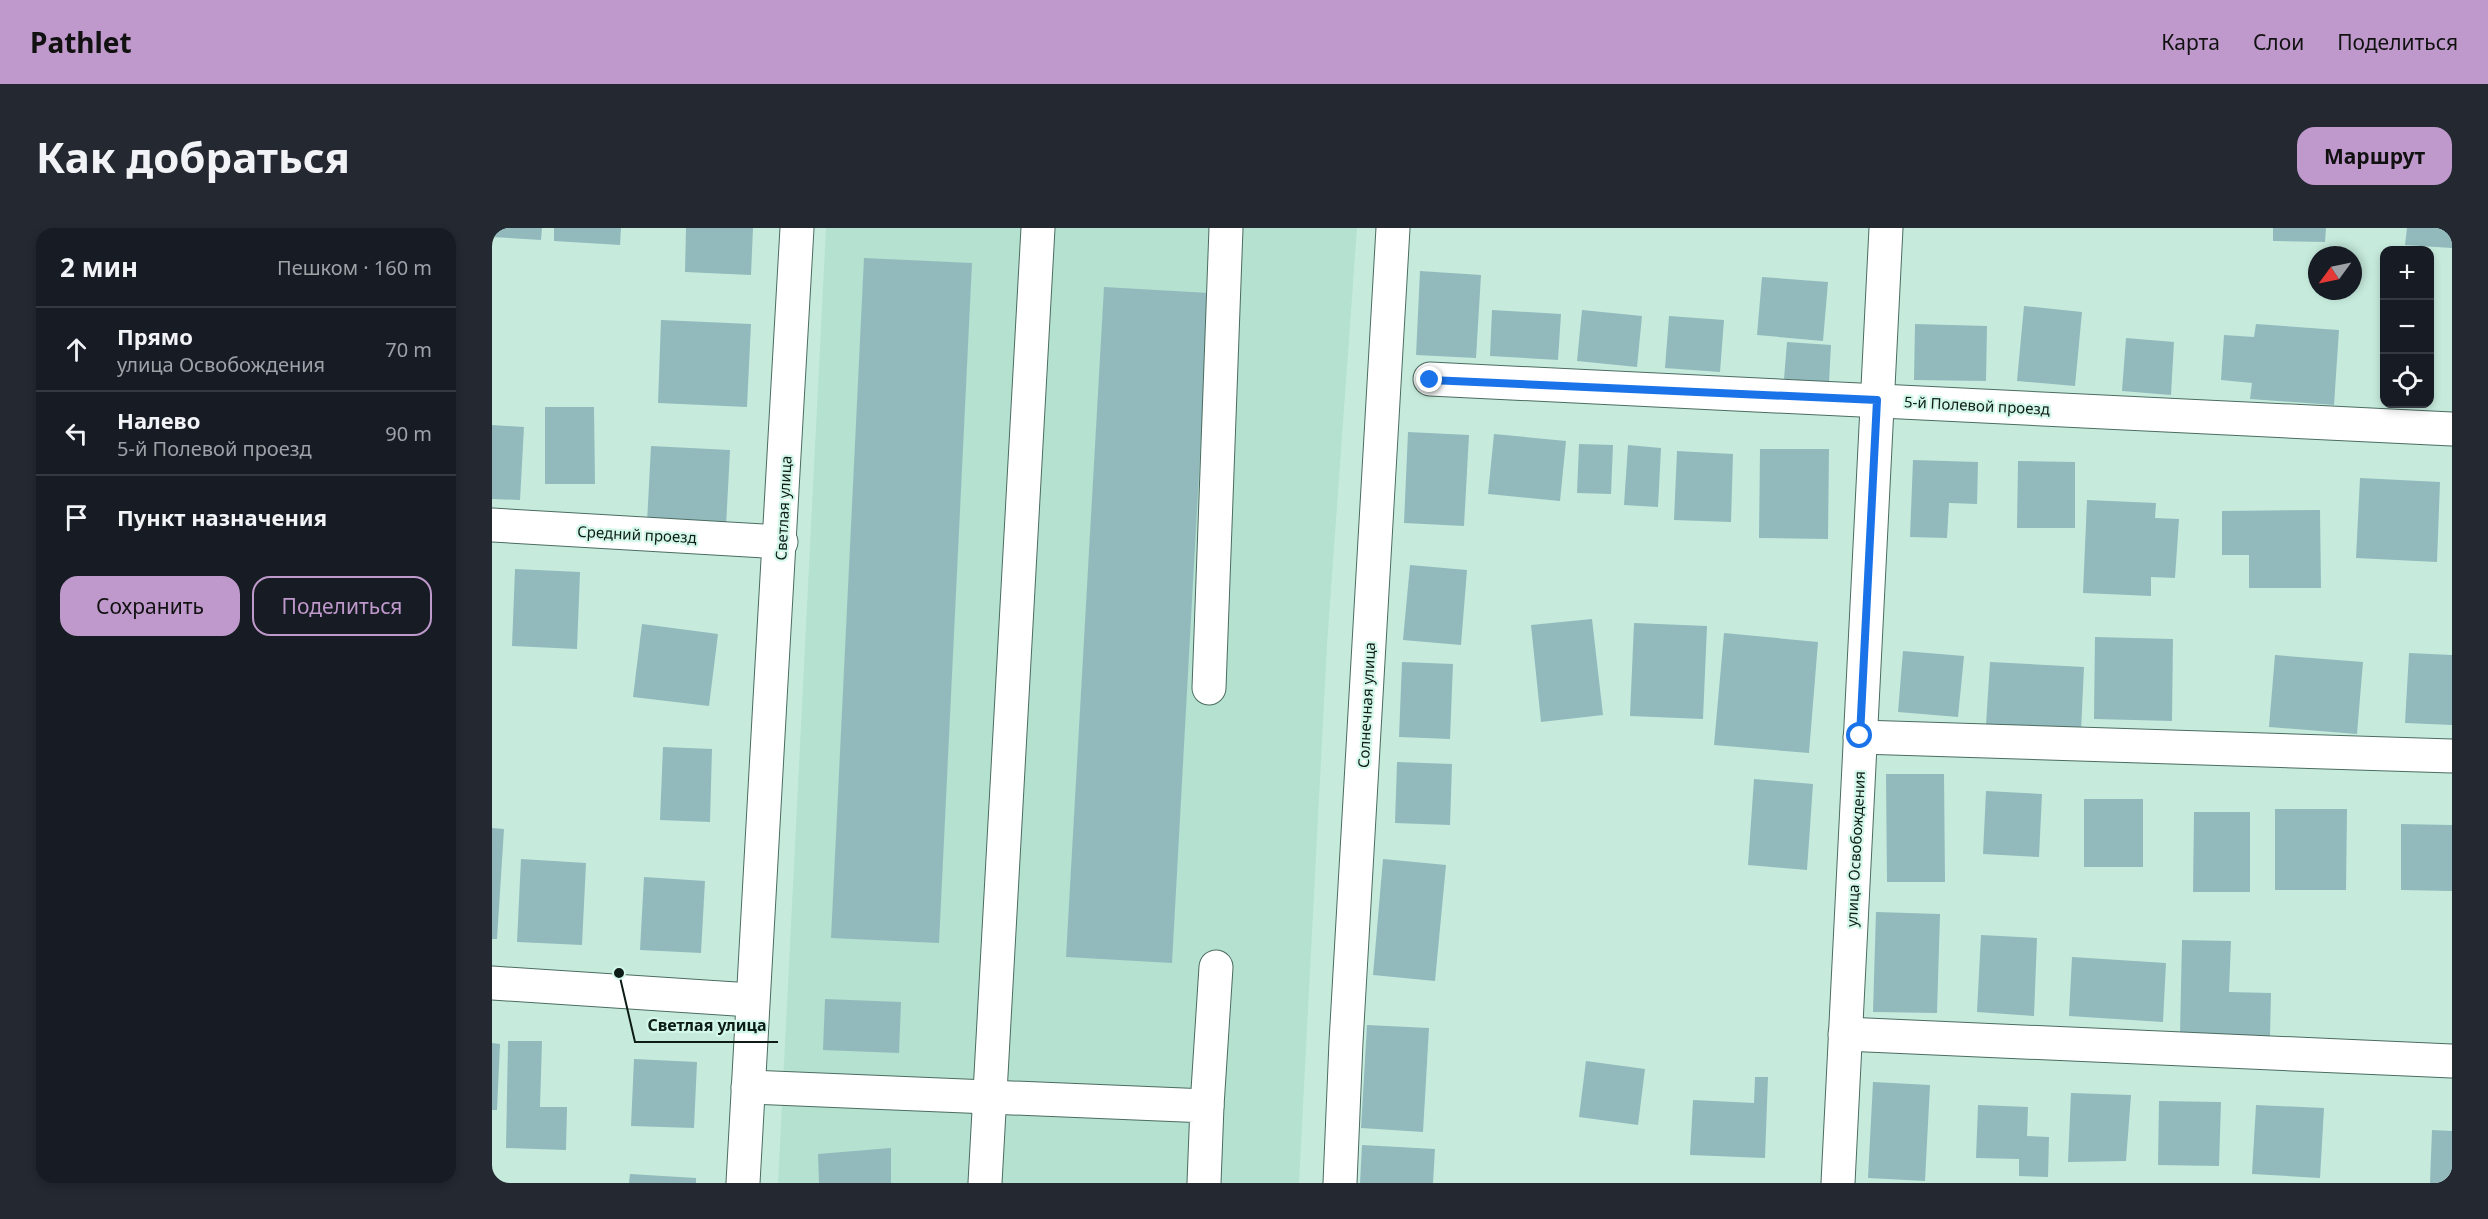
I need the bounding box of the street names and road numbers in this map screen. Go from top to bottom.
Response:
street label: 5-й Полевой проезд [1904,391,2050,419]
street label: Светлая улица [770,455,796,561]
street label: Средний проезд [577,521,697,547]
street label: Солнечная улица [1353,642,1379,768]
street label: улица Освобождения [1841,771,1869,927]

